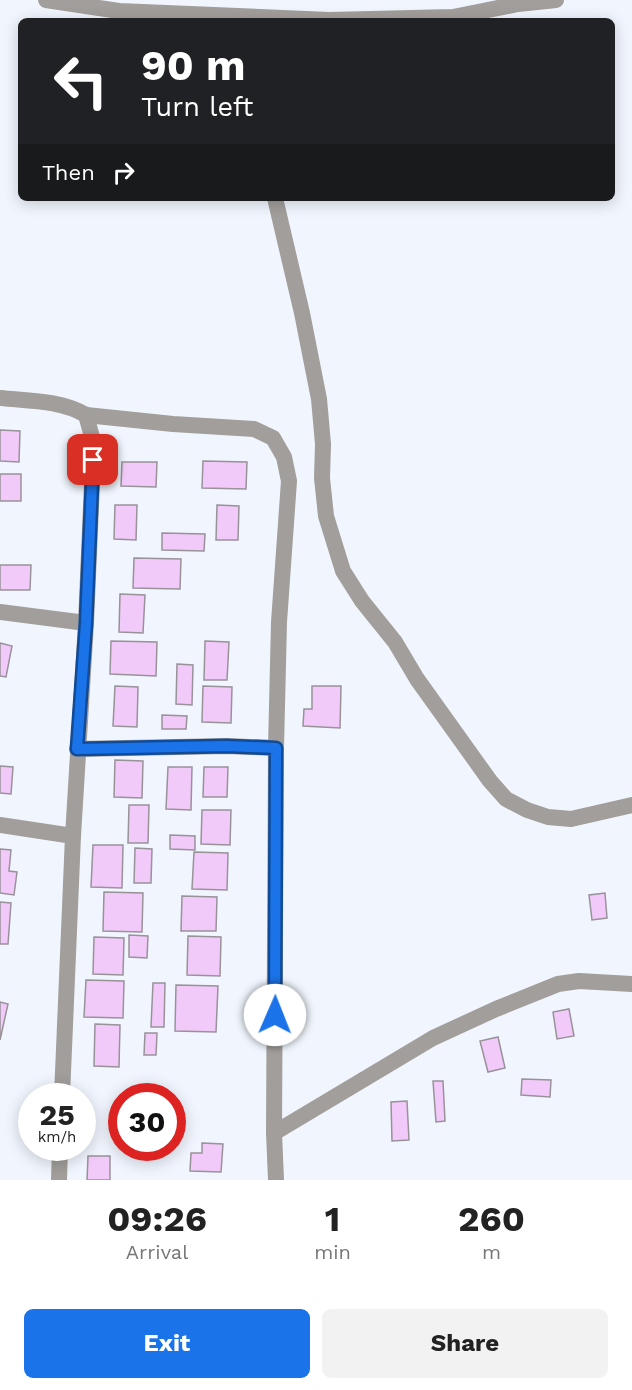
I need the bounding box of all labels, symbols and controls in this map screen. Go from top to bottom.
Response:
text: 90 m [141,41,245,90]
icon: left [42,42,120,120]
text: Turn left [141,91,253,123]
icon: right [107,156,140,189]
text: Then [42,160,95,185]
pin [67,434,118,485]
icon: arrive [76,443,109,476]
position arrow [243,983,307,1047]
speed limit sign: 30 [108,1083,186,1161]
text: 25 [39,1097,75,1132]
text: km/h [38,1128,76,1146]
text: 09:26 [107,1198,207,1240]
text: 1 [325,1198,340,1240]
text: 260 [458,1198,525,1240]
text: Arrival [126,1240,188,1264]
text: min [314,1240,351,1264]
text: m [482,1240,501,1264]
button: Exit [24,1309,310,1378]
button: Share [322,1309,608,1378]

